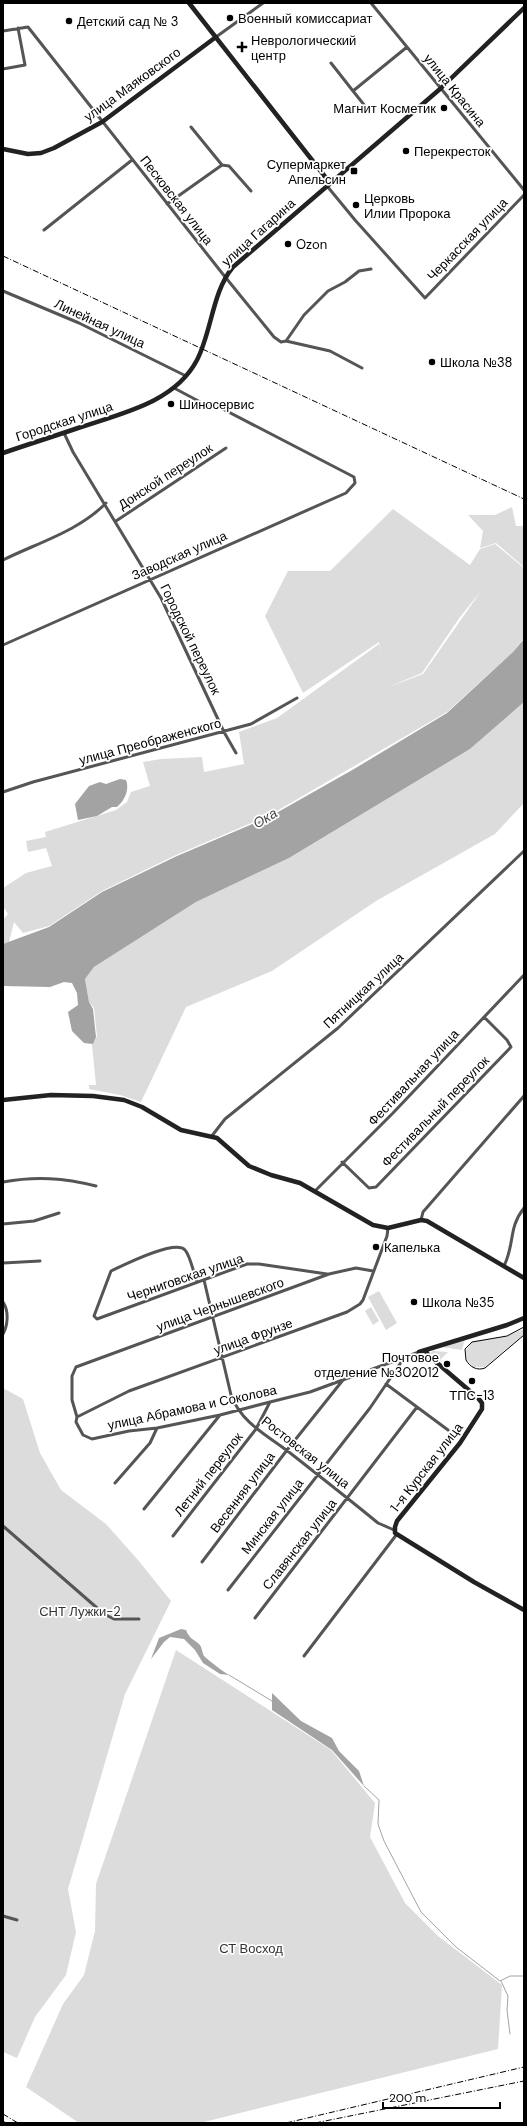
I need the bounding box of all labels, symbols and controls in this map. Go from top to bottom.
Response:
place label: Военный комиссариат [238,10,372,27]
place label: Детский сад № 3 [77,13,178,30]
marker: Военный комиссариат [225,13,235,23]
marker: Детский сад № 3 [64,16,74,26]
place label: Неврологический центр [251,32,356,64]
marker: Неврологический центр [236,41,248,53]
street label: улица Маяковского [81,44,184,125]
street label: улица Красина [420,50,490,131]
place label: Магнит Косметик [333,100,436,117]
marker: Магнит Косметик [439,103,449,113]
place label: Перекресток [414,143,491,160]
marker: Перекресток [401,146,411,156]
street label: Песковская улица [136,152,217,249]
place label: Супермаркет Апельсин [267,156,346,188]
marker: Супермаркет Апельсин [349,166,359,176]
place label: Церковь Илии Пророка [364,190,451,222]
street label: улица Гагарина [218,194,299,270]
street label: Черкасская улица [423,194,512,284]
marker: Церковь Илии Пророка [351,200,361,210]
place label: Ozon [296,236,327,253]
marker: Ozon [283,239,293,249]
street label: Линейная улица [52,295,149,352]
place label: Школа №38 [440,354,513,371]
marker: Школа №38 [427,357,437,367]
place label: Шиносервис [179,396,255,413]
street label: Городская улица [13,398,116,445]
marker: Шиносервис [166,399,176,409]
street label: Донской переулок [115,439,216,513]
street label: Заводская улица [129,527,230,584]
street label: Городской переулок [156,581,225,698]
street label: улица Преображенского [77,714,223,769]
water label: Ока [250,804,281,832]
street label: Пятницкая улица [320,948,408,1032]
street label: Фестивальная улица [364,1025,463,1129]
street label: Фестивальный переулок [378,1052,493,1170]
place label: Капелька [384,1239,441,1256]
marker: Капелька [371,1242,381,1252]
street label: Черниговская улица [125,1249,246,1305]
street label: улица Чернышевского [154,1273,286,1335]
place label: Школа №35 [422,1294,495,1311]
marker: Школа №35 [409,1297,419,1307]
street label: улица Фрунзе [211,1314,295,1359]
place label: Почтовое отделение №302012 [314,1349,439,1381]
marker: Почтовое отделение №302012 [442,1359,452,1369]
marker: ТПС-13 [467,1376,477,1386]
street label: улица Абрамова и Соколова [106,1381,279,1434]
place label: ТПС-13 [449,1387,495,1404]
street label: Ростовская улица [258,1413,354,1493]
street label: 1-я Курская улица [386,1419,467,1515]
street label: Летний переулок [170,1429,247,1520]
street label: Весенняя улица [206,1448,279,1536]
street label: Минская улица [238,1475,308,1557]
street label: Славянская улица [258,1495,341,1593]
park label: СНТ Лужки-2 [39,1603,121,1620]
park label: СТ Восход [219,1940,283,1957]
scale bar [383,2084,500,2110]
text: 200 m [389,2090,426,2106]

